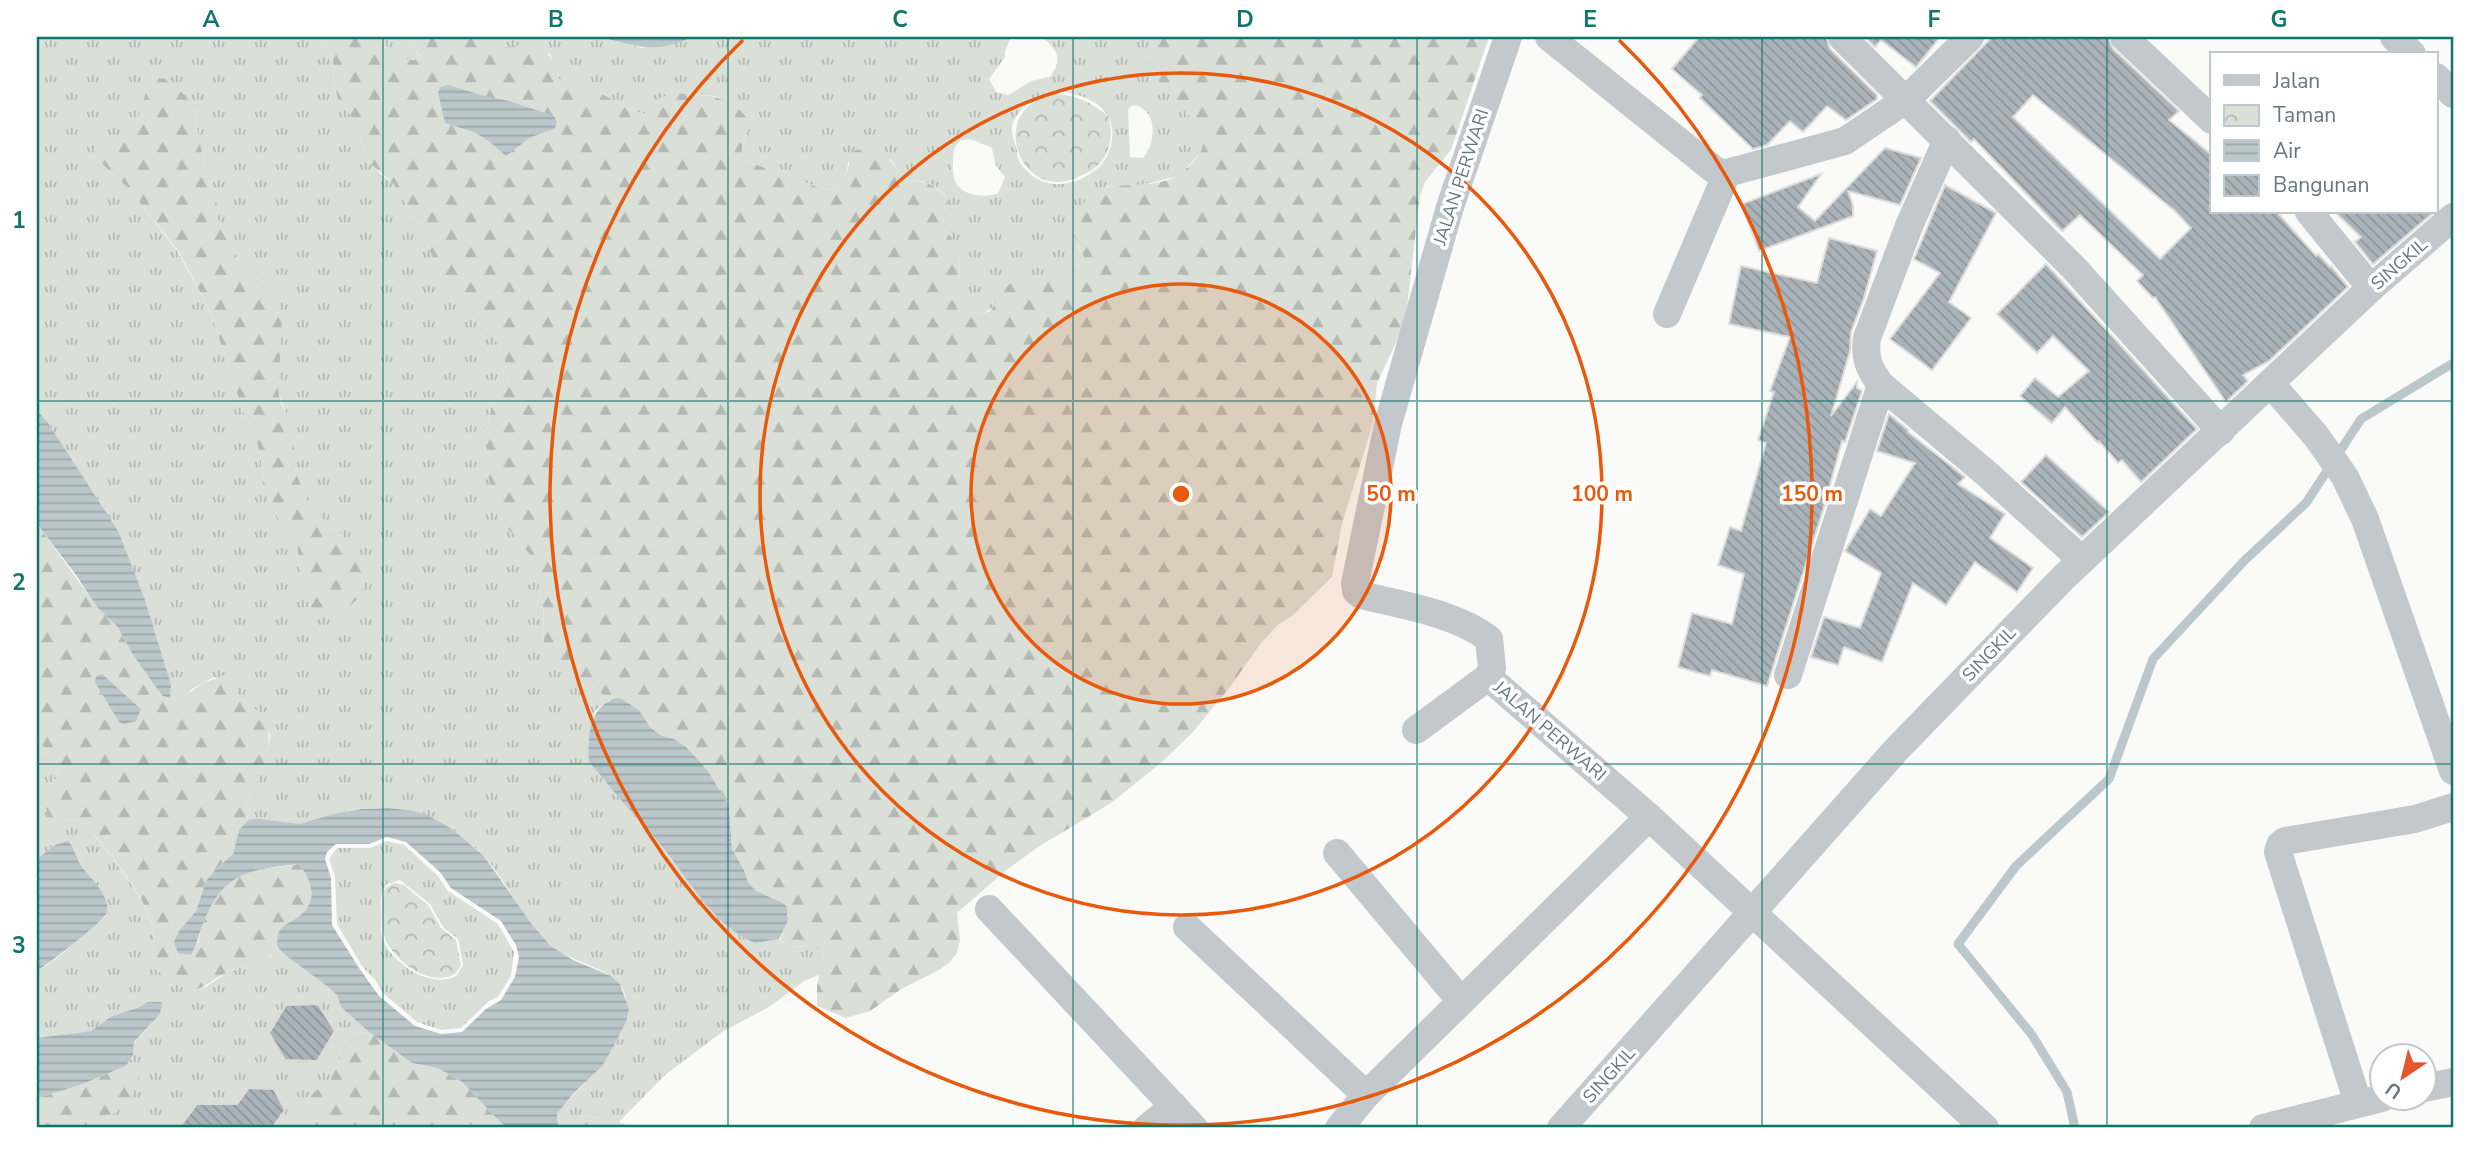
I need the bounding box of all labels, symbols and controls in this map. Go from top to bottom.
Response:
text: A [202,4,220,35]
text: B [548,4,564,35]
text: C [892,4,908,35]
text: D [1236,4,1254,35]
text: E [1583,4,1597,35]
text: F [1928,4,1941,35]
text: G [2271,4,2287,35]
legend [2210,52,2438,214]
text: Jalan [2272,67,2320,95]
text: Taman [2273,101,2336,129]
street label: JALAN PERWARI [1427,106,1494,249]
text: Air [2273,137,2301,165]
text: Bangunan [2273,171,2369,199]
text: 1 [12,205,26,236]
street label: SINGKIL [2366,233,2433,295]
text: 50 m [1366,480,1416,508]
text: 100 m [1571,480,1633,508]
text: 150 m [1781,480,1843,508]
centre of rings [1169,482,1193,506]
text: 2 [12,567,26,598]
street label: SINGKIL [1957,621,2021,687]
street label: JALAN PERWARI [1488,675,1611,787]
text: 3 [12,930,26,961]
street label: SINGKIL [1577,1042,1641,1108]
north arrow [2368,1042,2438,1112]
text: U [2381,1075,2407,1105]

